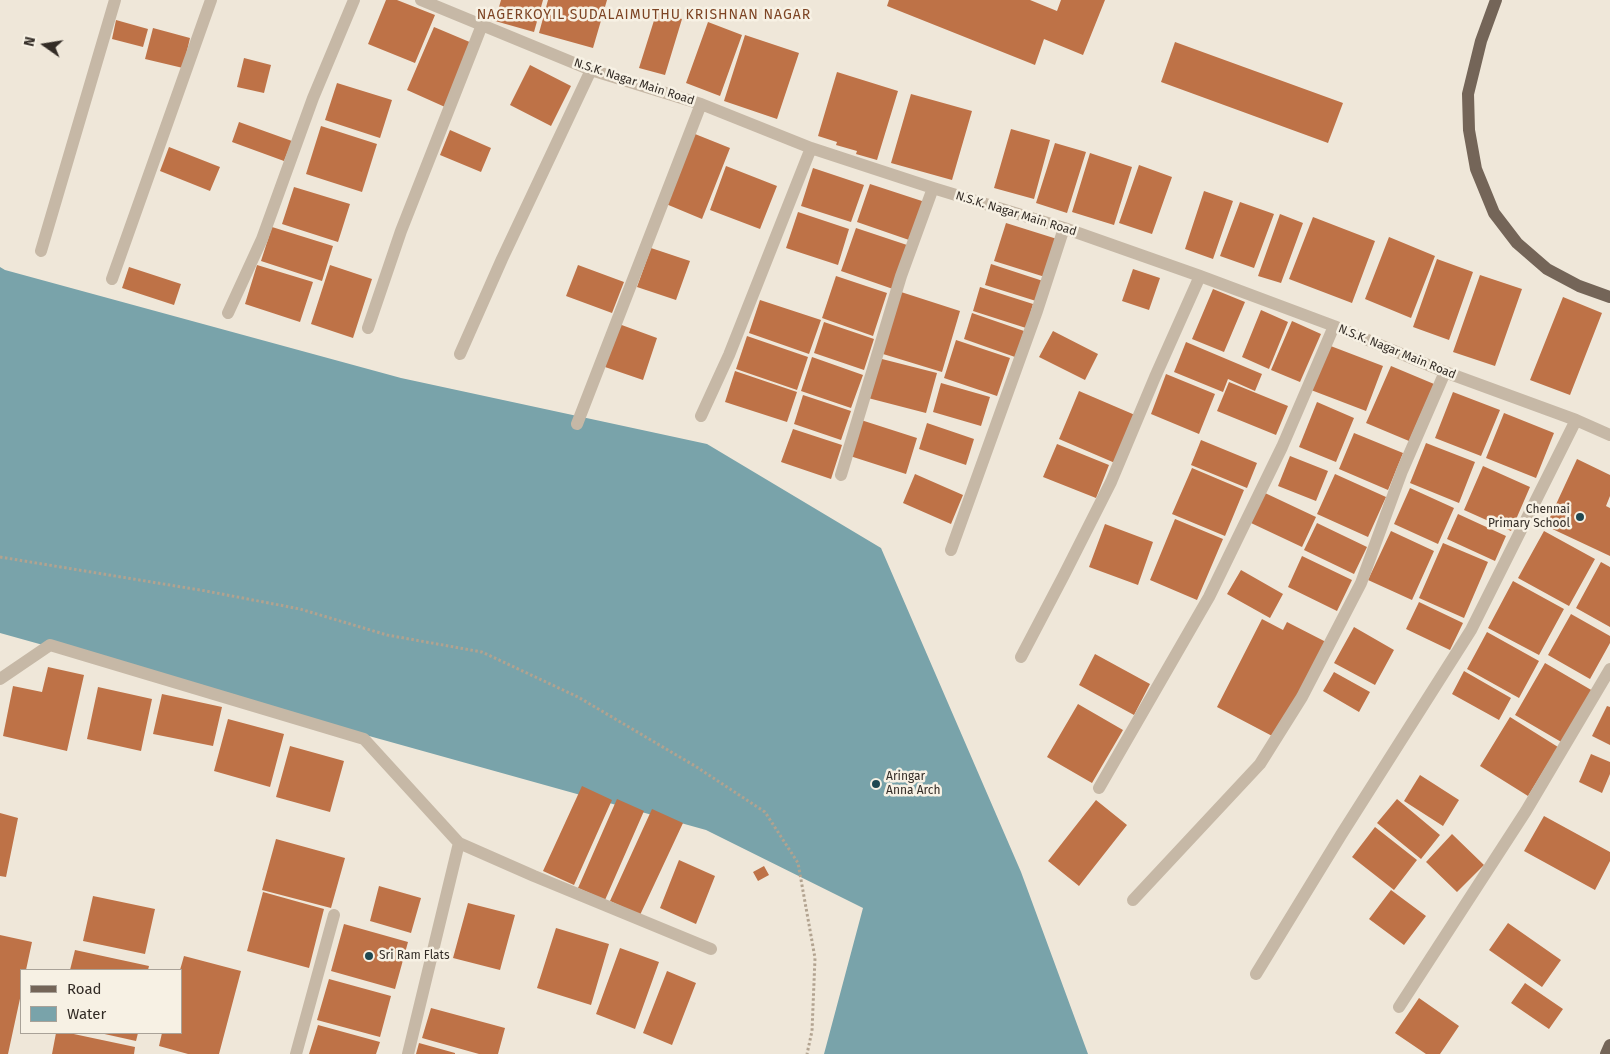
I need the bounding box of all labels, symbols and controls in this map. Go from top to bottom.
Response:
district label: NAGERKOYIL SUDALAIMUTHU KRISHNAN NAGAR [472,7,816,23]
north arrow [20,20,70,70]
text: N [21,35,39,48]
street label: N.S.K. Nagar Main Road [572,56,696,108]
street label: N.S.K. Nagar Main Road [954,189,1078,239]
street label: N.S.K. Nagar Main Road [1336,322,1458,382]
place label: Chennai Primary School [1488,503,1570,531]
marker: Chennai Primary School [1574,511,1586,523]
place label: Aringar Anna Arch [886,770,941,798]
marker: Aringar Anna Arch [870,778,882,790]
place label: Sri Ram Flats [379,949,450,963]
marker: Sri Ram Flats [363,950,375,962]
legend [20,969,182,1034]
text: Road [67,980,102,998]
text: Water [67,1005,106,1023]

